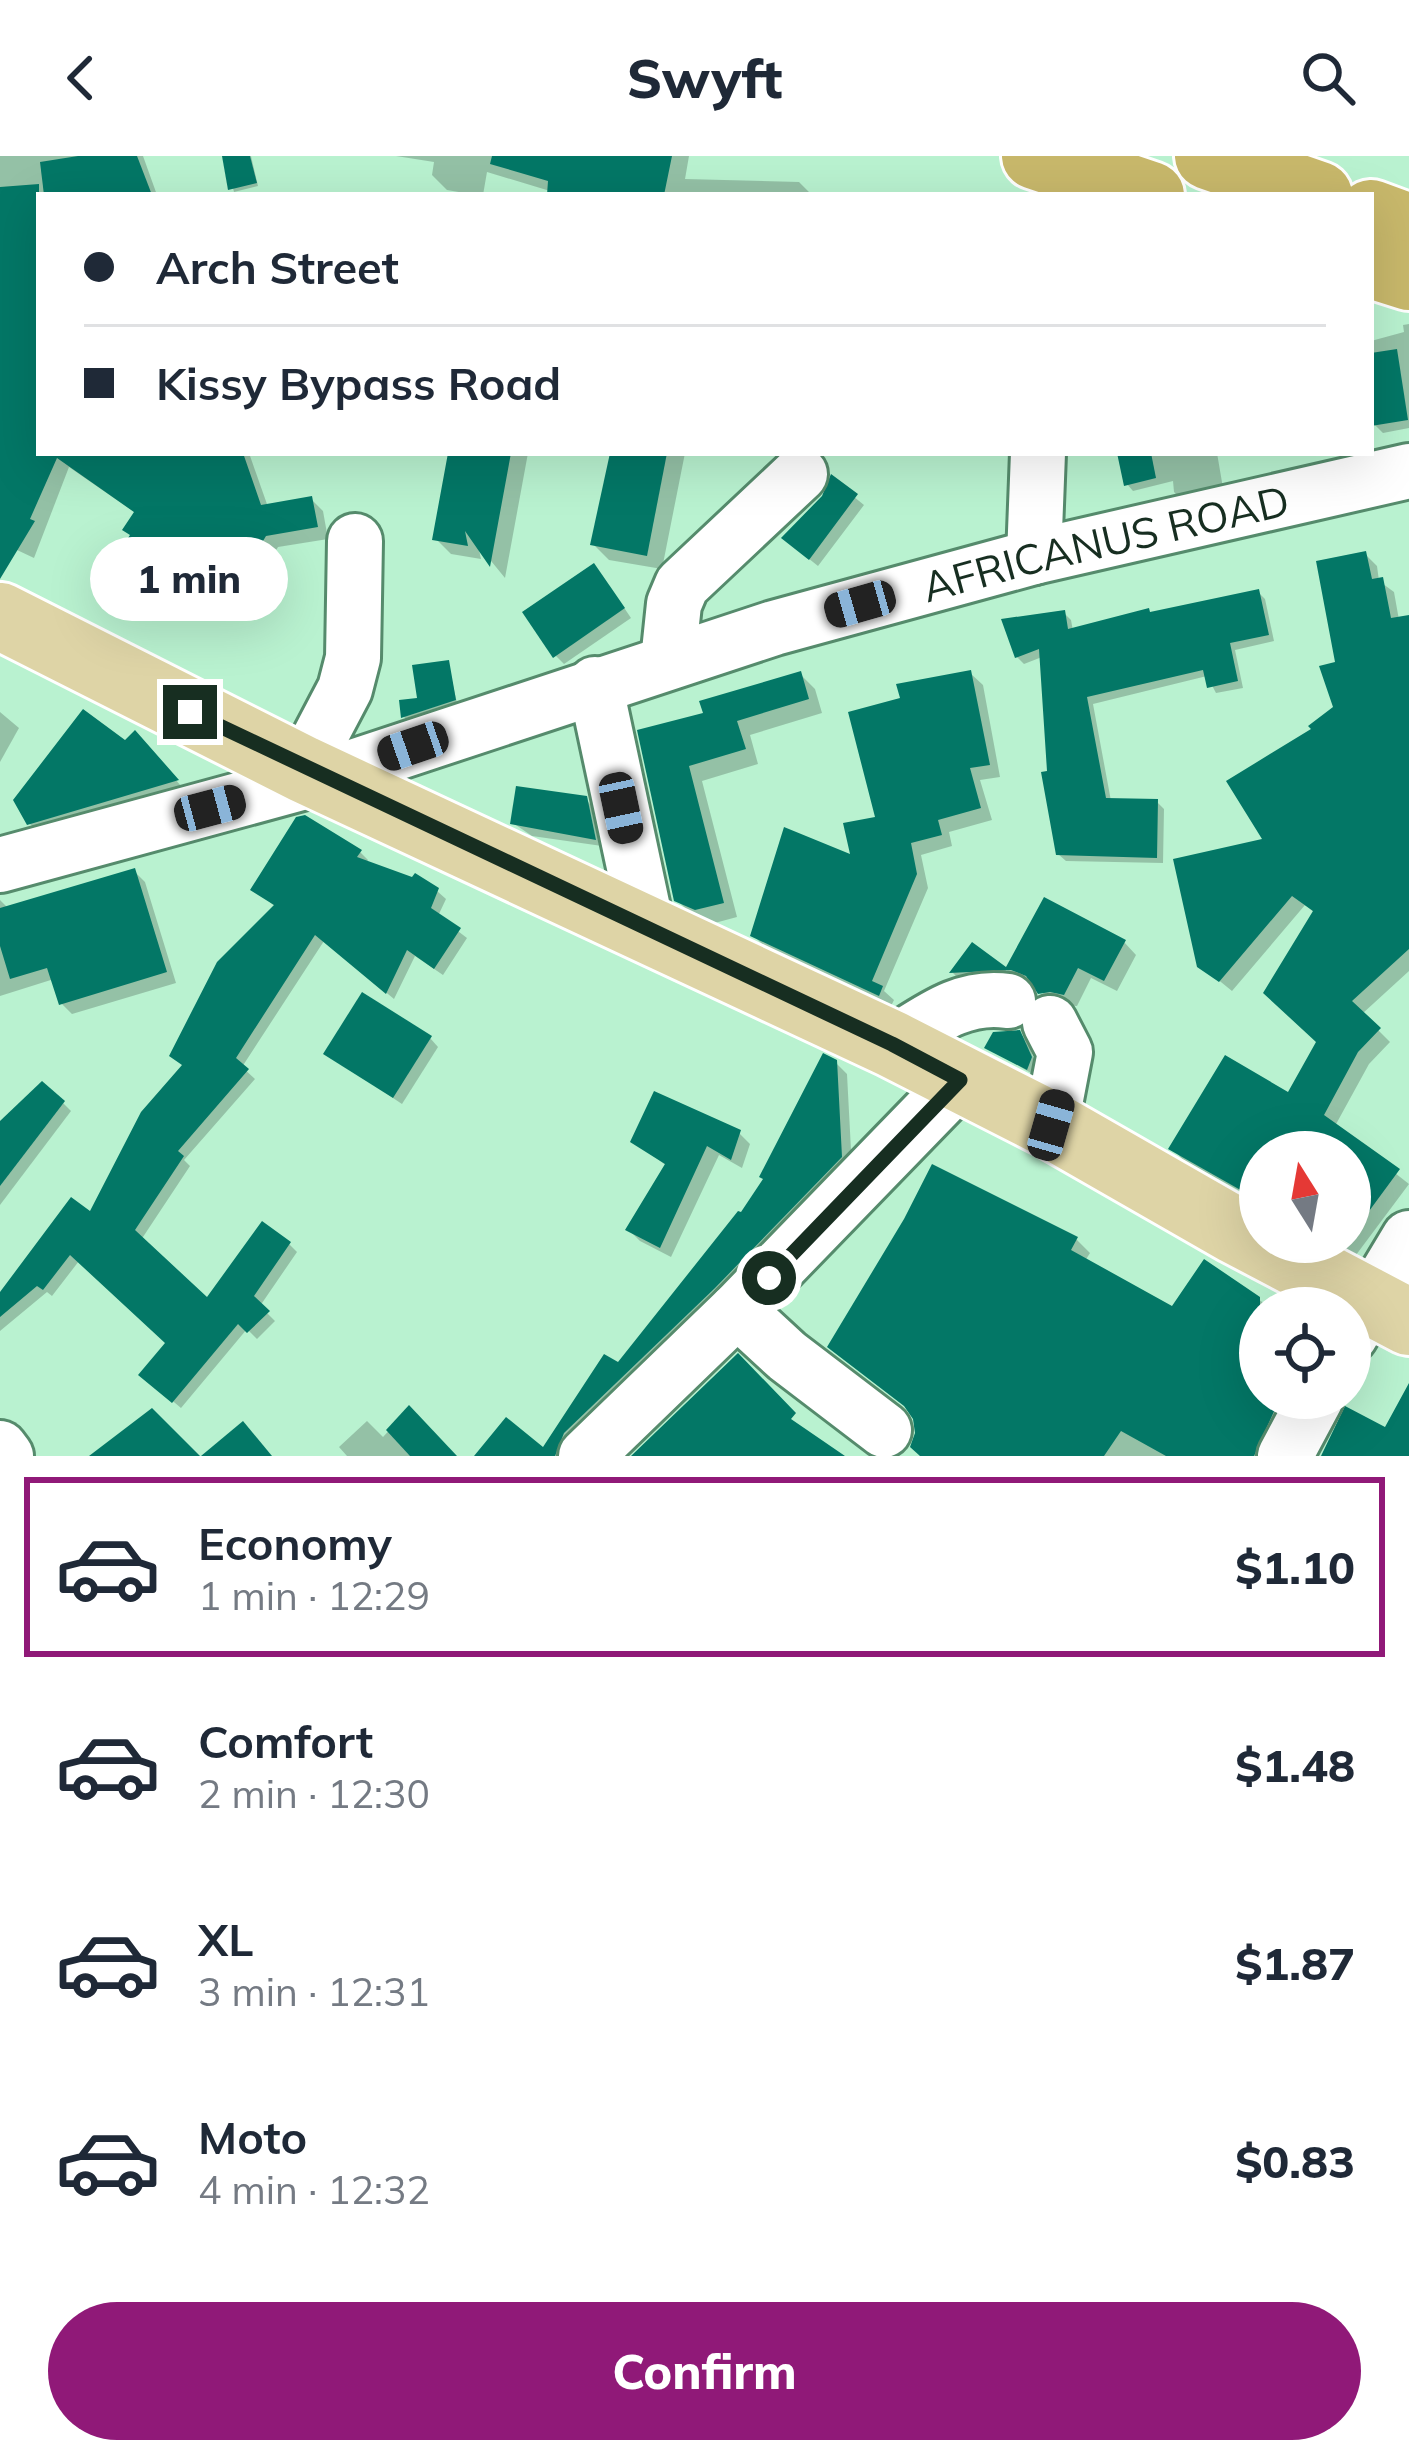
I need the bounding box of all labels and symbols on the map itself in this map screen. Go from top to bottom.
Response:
street label: AFRICANUS ROAD [916,473,1294,613]
callout: 1 min [91,538,289,622]
car [820,577,900,631]
route end [163,685,217,739]
car [373,717,453,775]
car [596,769,646,847]
car [171,781,249,835]
car [1024,1085,1078,1165]
north arrow [1239,1131,1371,1263]
route start [742,1251,796,1305]

